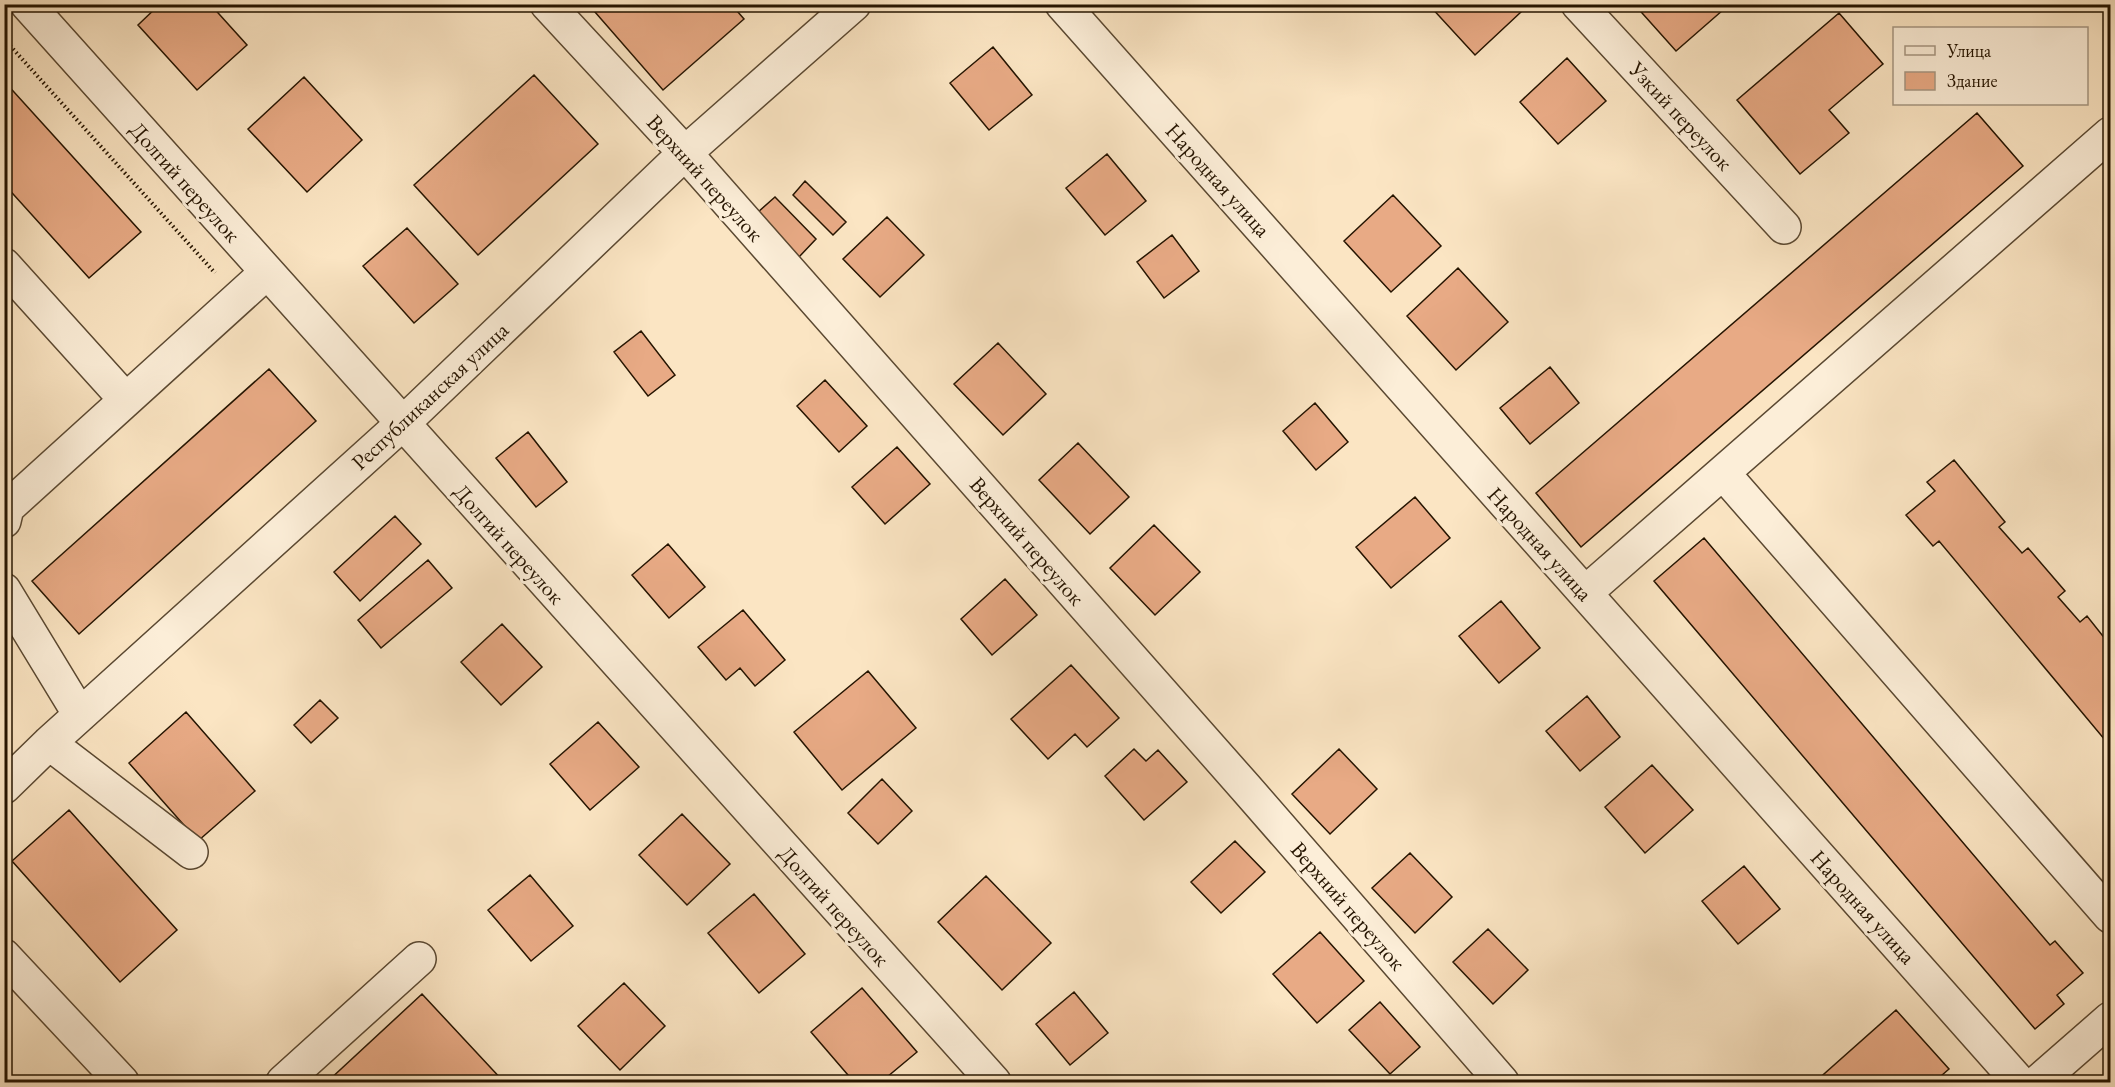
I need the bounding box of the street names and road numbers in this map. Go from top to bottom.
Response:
street label: Узкий переулок [1622,55,1739,177]
street label: Верхний переулок [640,108,770,248]
street label: Долгий переулок [123,116,247,249]
street label: Народная улица [1159,117,1277,243]
street label: Республиканская улица [345,316,515,476]
street label: Верхний переулок [963,471,1091,612]
street label: Долгий переулок [447,478,571,611]
street label: Народная улица [1481,481,1599,607]
street label: Верхний переулок [1284,836,1412,977]
street label: Долгий переулок [772,840,896,973]
street label: Народная улица [1804,844,1922,970]

